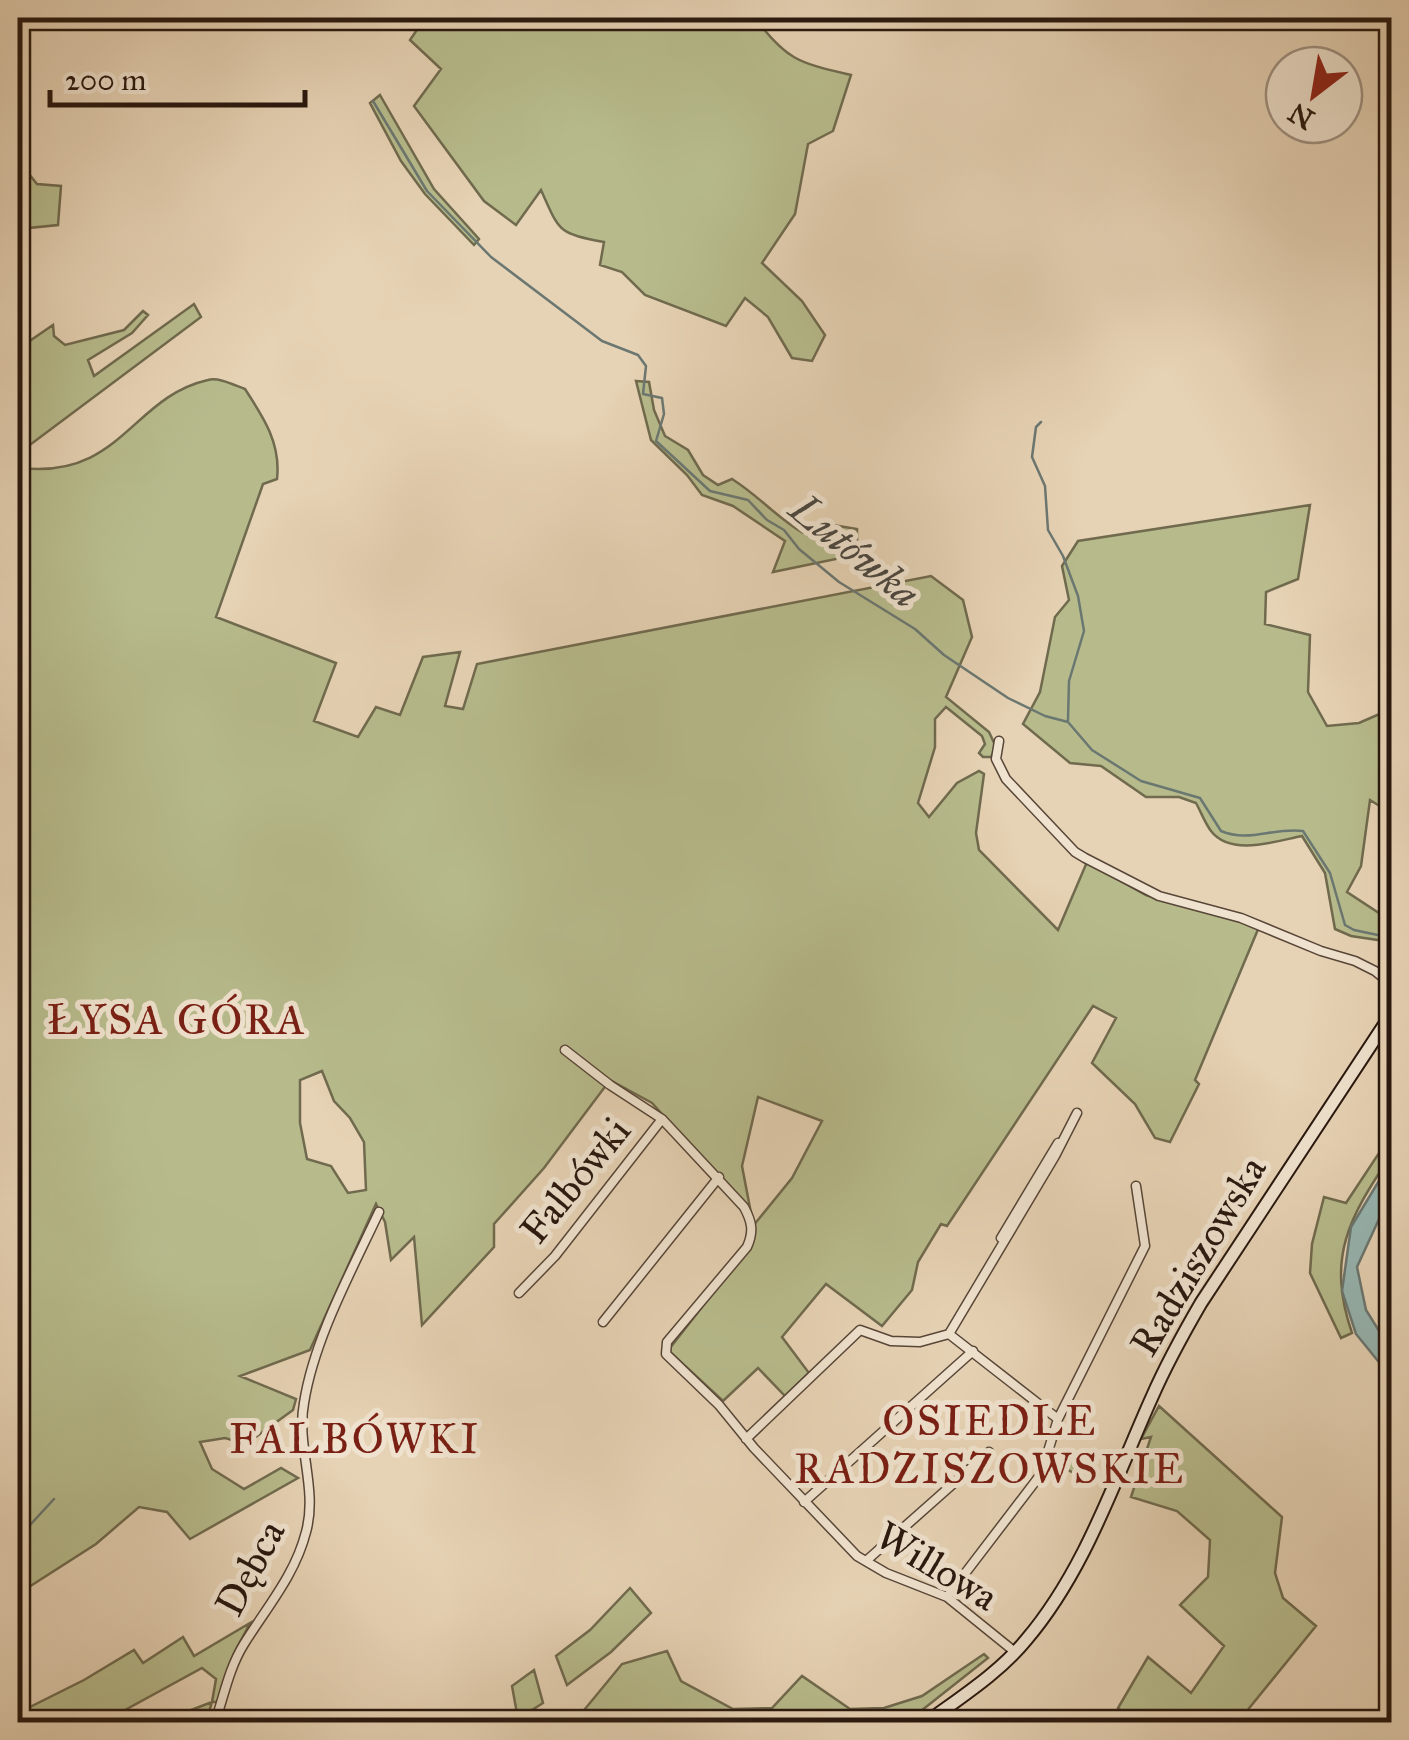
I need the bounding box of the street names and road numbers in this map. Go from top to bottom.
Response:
street label: Falbówki [509,1107,641,1253]
street label: Radziszowska [1119,1147,1277,1365]
street label: Willowa [867,1511,1007,1621]
street label: Dębca [205,1512,295,1624]

